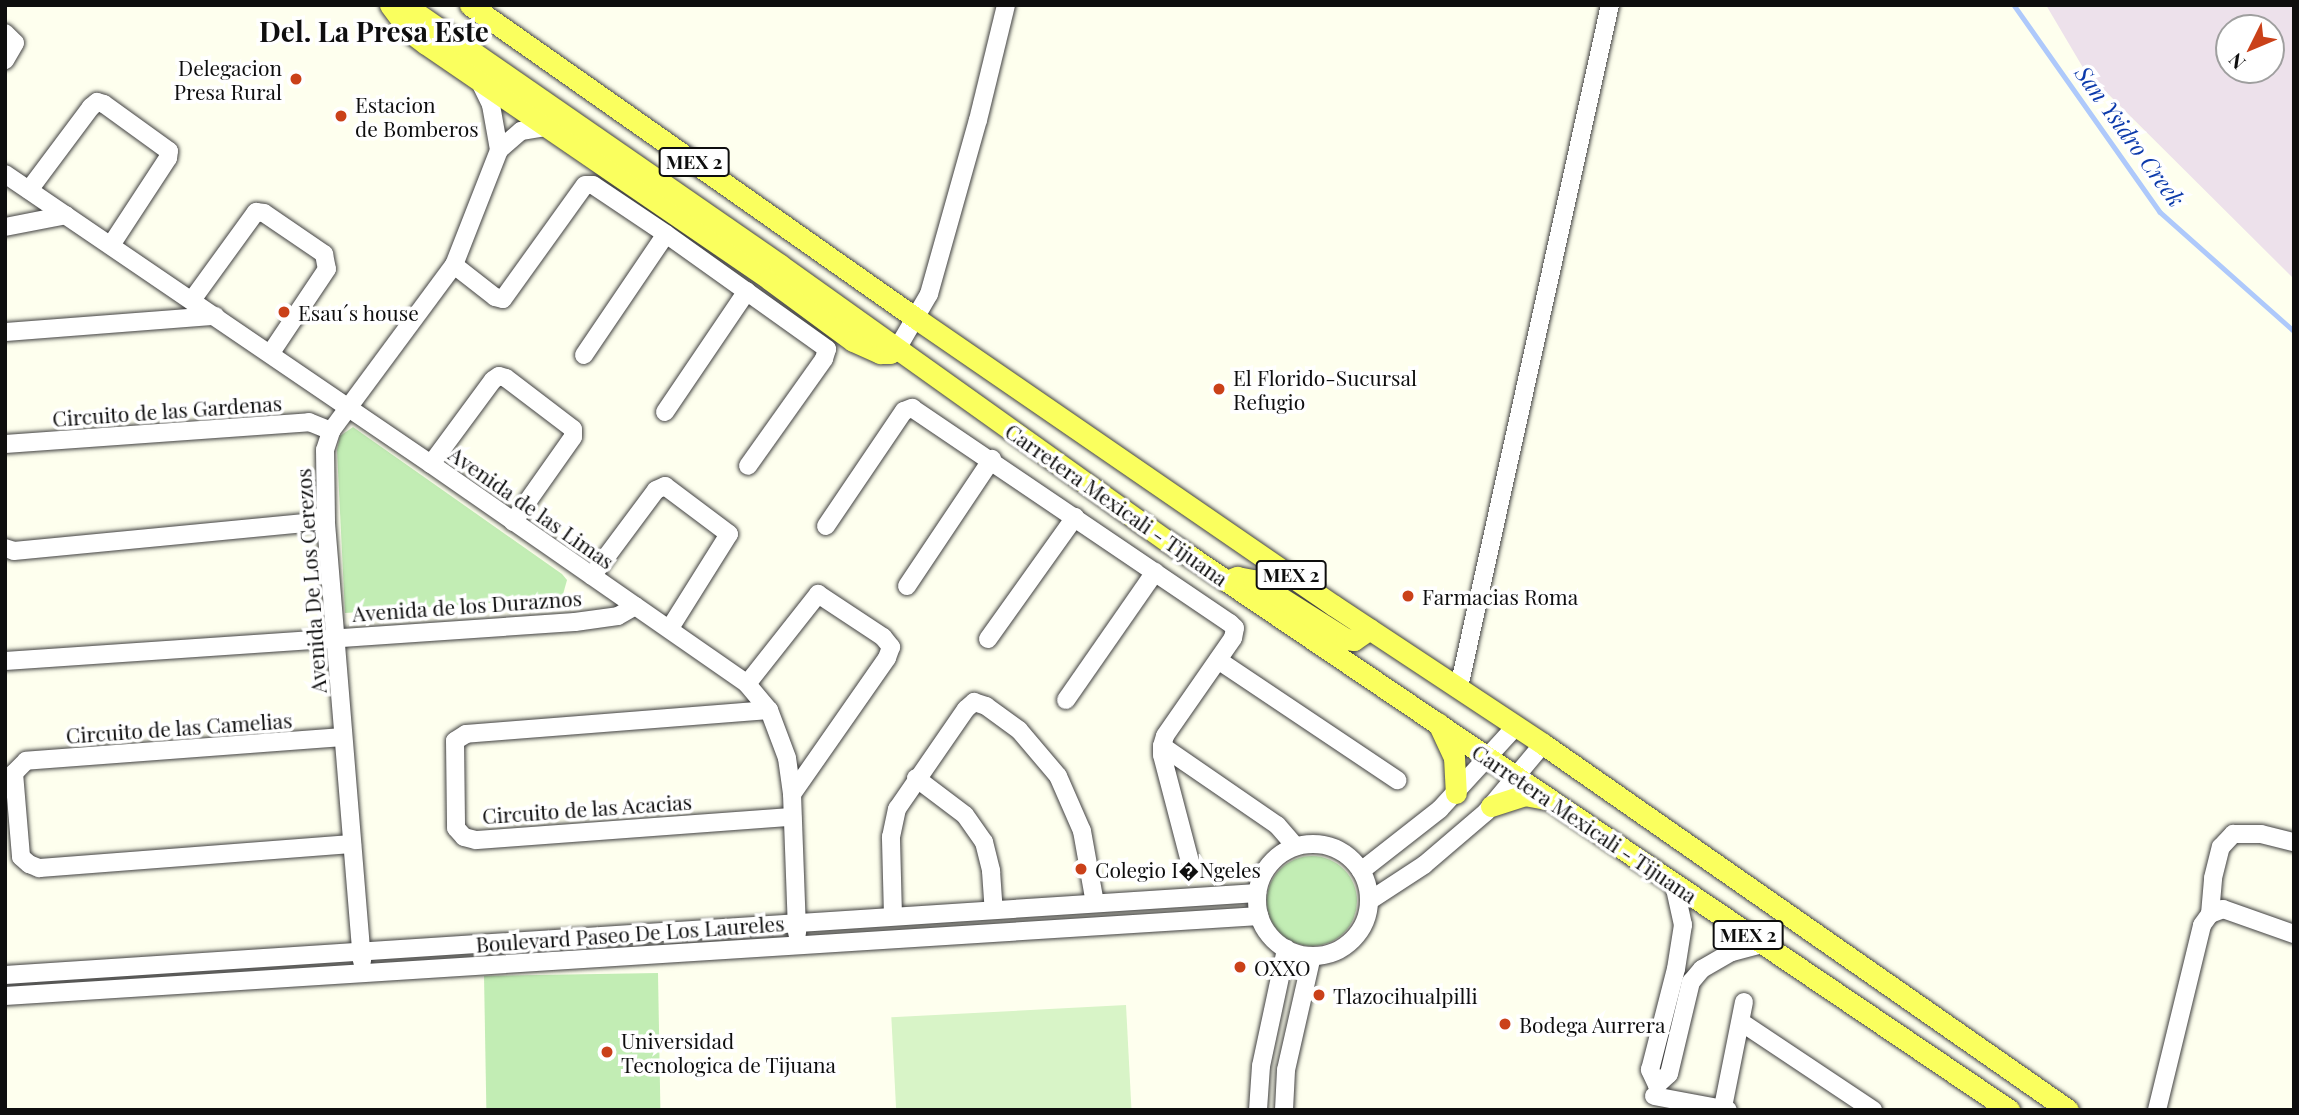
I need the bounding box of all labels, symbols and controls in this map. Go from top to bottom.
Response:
district label: Del. La Presa Este [259,14,489,48]
north arrow [2215,14,2285,84]
text: N [2222,48,2250,76]
place label: Delegacion Presa Rural [173,54,282,104]
water label: San Ysidro Creek [2070,60,2190,212]
marker: Delegacion Presa Rural [288,71,304,87]
place label: Estacion de Bomberos [355,91,479,141]
marker: Estacion de Bomberos [333,108,349,124]
road number: MEX 2 [657,146,731,178]
place label: Esau´s house [298,299,419,325]
marker: Esau´s house [276,304,292,320]
place label: El Florido-Sucursal Refugio [1233,364,1417,414]
marker: El Florido-Sucursal Refugio [1211,381,1227,397]
street label: Circuito de las Gardenas [51,389,283,431]
street label: Carretera Mexicali - Tijuana [1001,417,1233,591]
street label: Avenida de las Limas [444,440,620,574]
street label: Avenida De Los Cerezos [290,468,330,694]
road number: MEX 2 [1254,560,1328,590]
place label: Farmacias Roma [1422,583,1578,609]
street label: Avenida de los Duraznos [351,584,583,626]
marker: Farmacias Roma [1400,588,1416,604]
street label: Circuito de las Camelias [65,706,293,748]
street label: Carretera Mexicali - Tijuana [1468,738,1702,908]
street label: Circuito de las Acacias [481,788,693,828]
place label: Colegio I�Ngeles [1095,856,1261,882]
marker: Colegio I�Ngeles [1073,861,1089,877]
street label: Boulevard Paseo De Los Laureles [475,910,785,956]
road number: MEX 2 [1711,920,1785,951]
place label: OXXO [1254,954,1311,980]
marker: OXXO [1232,959,1248,975]
place label: Tlazocihualpilli [1333,982,1478,1008]
marker: Tlazocihualpilli [1311,987,1327,1003]
place label: Bodega Aurrera [1519,1011,1666,1037]
marker: Bodega Aurrera [1497,1016,1513,1032]
place label: Universidad Tecnologica de Tijuana [621,1027,837,1077]
marker: Universidad Tecnologica de Tijuana [599,1044,615,1060]

